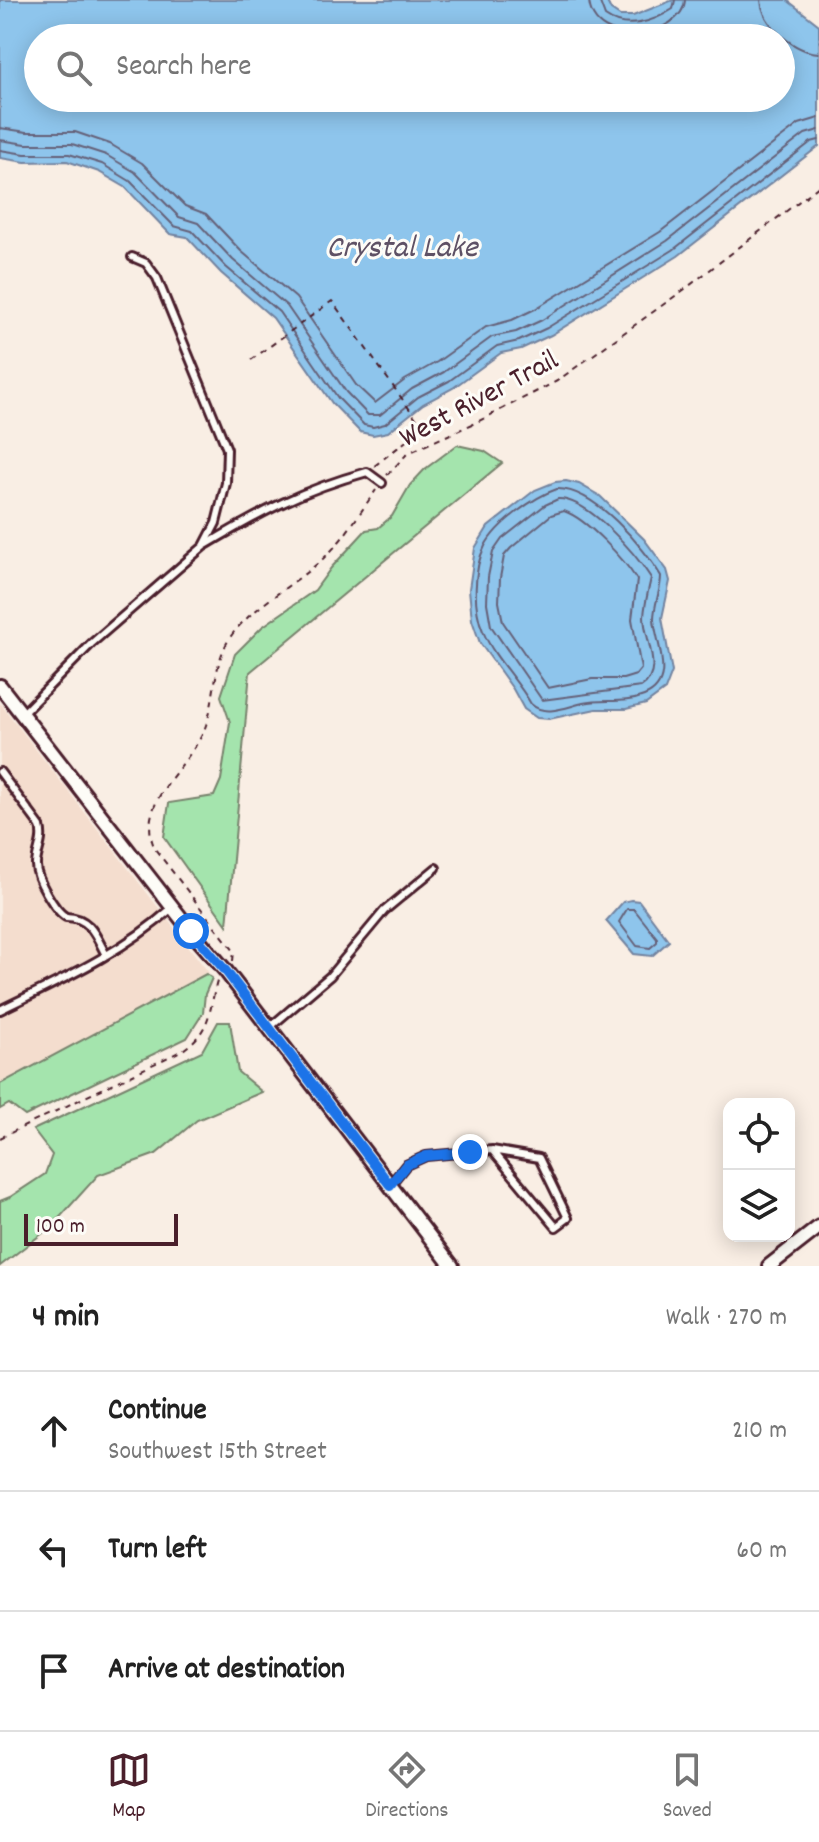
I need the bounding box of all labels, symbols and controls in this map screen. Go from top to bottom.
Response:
search box [24,24,795,112]
icon: search [52,46,96,90]
text: Search here [116,47,252,90]
water label: Crystal Lake [326,227,480,273]
street label: West River Trail [393,341,567,461]
route start [173,913,209,949]
map controls [723,1098,795,1242]
button: locate [723,1098,795,1170]
route end [452,1134,488,1170]
button: layers [723,1170,795,1242]
scale bar [24,1210,178,1246]
text: 100 m [36,1212,85,1243]
text: 4 min [32,1294,99,1343]
text: Walk · 270 m [666,1300,787,1337]
text: Continue [108,1391,207,1434]
icon: ahead [32,1409,76,1453]
text: 210 m [732,1413,787,1450]
text: Southwest 15th Street [108,1434,327,1471]
icon: left [32,1529,76,1573]
text: Turn left [108,1530,207,1573]
text: 60 m [736,1533,787,1570]
icon: arrive [32,1649,76,1693]
text: Arrive at destination [108,1650,345,1693]
tab: Map [107,1748,151,1827]
tab: Directions [365,1748,449,1827]
tab: Saved [663,1748,712,1827]

